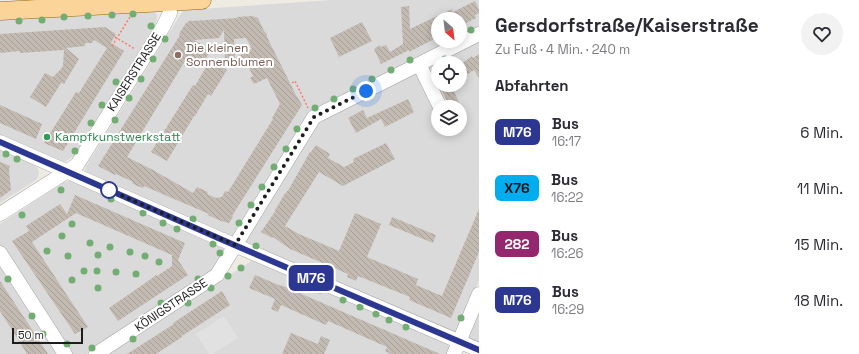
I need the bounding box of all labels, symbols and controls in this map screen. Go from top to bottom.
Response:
north arrow [431,12,467,48]
map controls [431,12,467,136]
text: Gersdorfstraße/Kaiserstraße [495,13,759,38]
button: heart [801,13,843,55]
street label: KAISERSTRASSE [103,29,165,114]
place label: Die kleinen Sonnenblumen [186,40,273,70]
text: Zu Fuß · 4 Min. · 240 m [495,41,630,58]
marker: Die kleinen Sonnenblumen [173,50,183,60]
button: locate [431,56,467,92]
text: Abfahrten [495,76,569,95]
your location [356,81,376,101]
button: layers [431,100,467,136]
text: Bus [552,114,579,133]
text: M76 [503,123,532,141]
text: 6 Min. [800,123,843,142]
place label: Kampfkunstwerkstatt [55,129,181,145]
marker: Kampfkunstwerkstatt [42,132,52,142]
text: 16:17 [552,133,581,150]
text: Bus [551,170,578,189]
text: X76 [504,179,530,197]
text: 11 Min. [797,179,843,198]
unlabelled marker [100,181,118,199]
text: 16:22 [551,189,583,206]
text: Bus [551,226,578,245]
text: 282 [504,235,530,253]
text: 15 Min. [794,235,843,254]
text: 16:26 [551,245,583,262]
line badge: M76 [288,265,334,291]
text: M76 [297,269,325,287]
street label: KÖNIGSTRASSE [132,275,211,335]
text: Bus [552,282,579,301]
text: M76 [503,291,532,309]
text: 18 Min. [794,291,843,310]
text: 16:29 [552,301,584,318]
scale bar [12,326,83,345]
text: 50 m [18,328,44,342]

